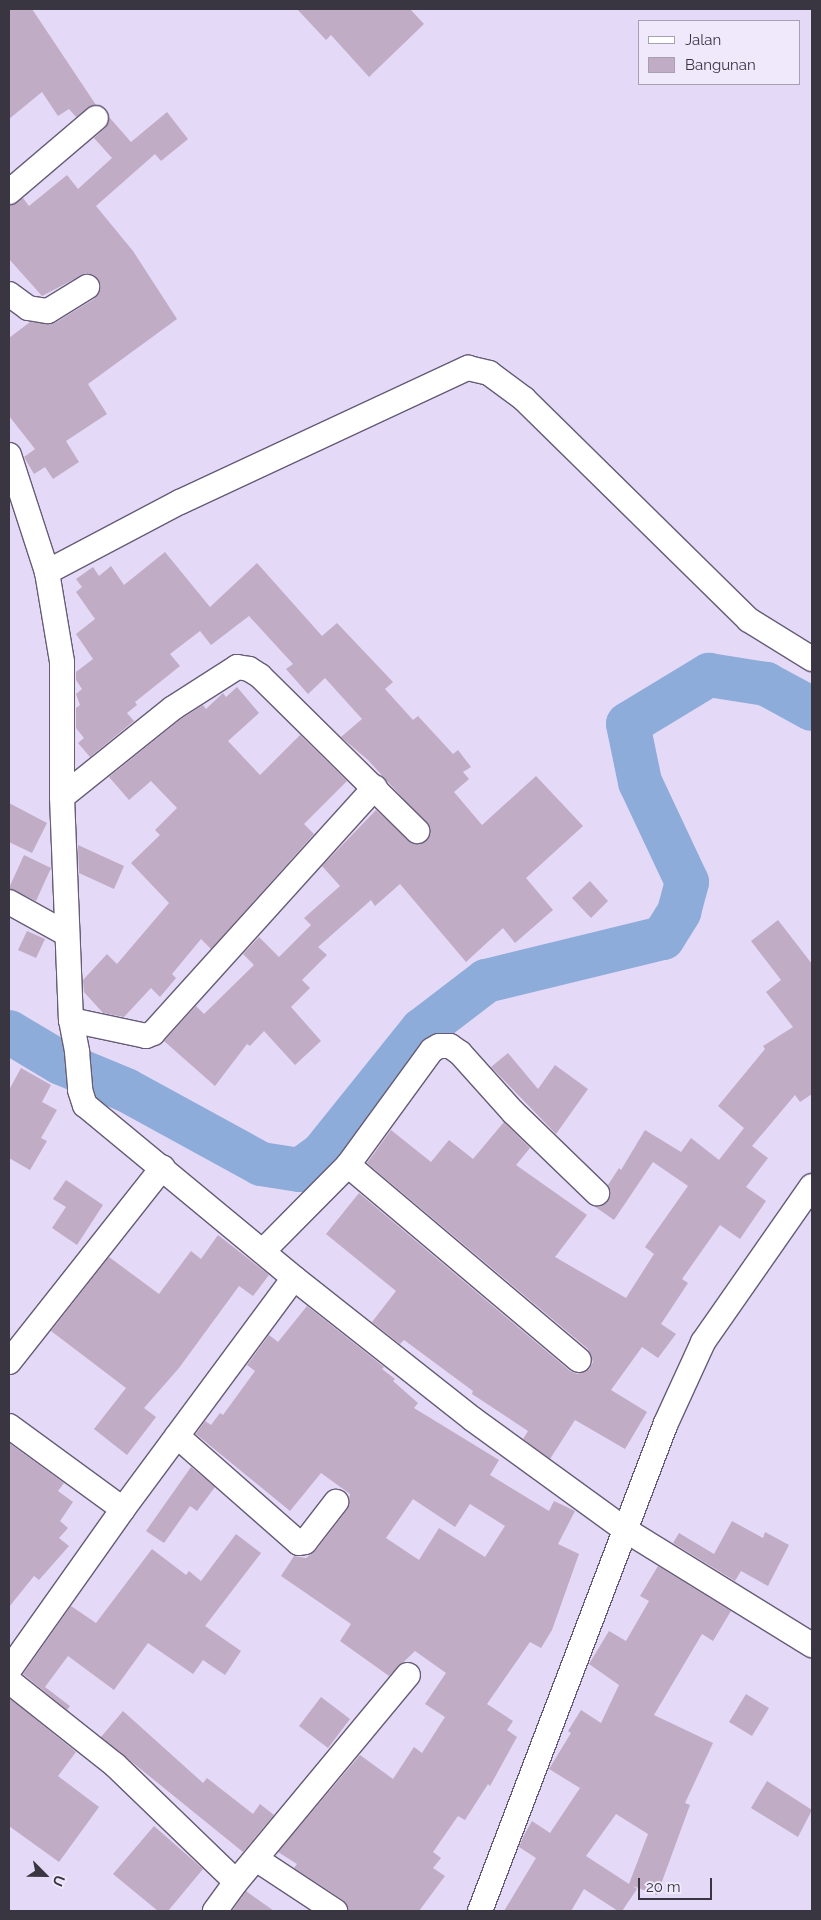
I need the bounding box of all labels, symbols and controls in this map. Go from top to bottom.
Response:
legend [638,20,801,85]
text: Jalan [685,31,721,49]
text: Bangunan [685,56,756,74]
north arrow [20,1850,70,1900]
scale bar [641,1868,715,1900]
text: U [49,1873,68,1889]
text: 20 m [646,1878,681,1896]

